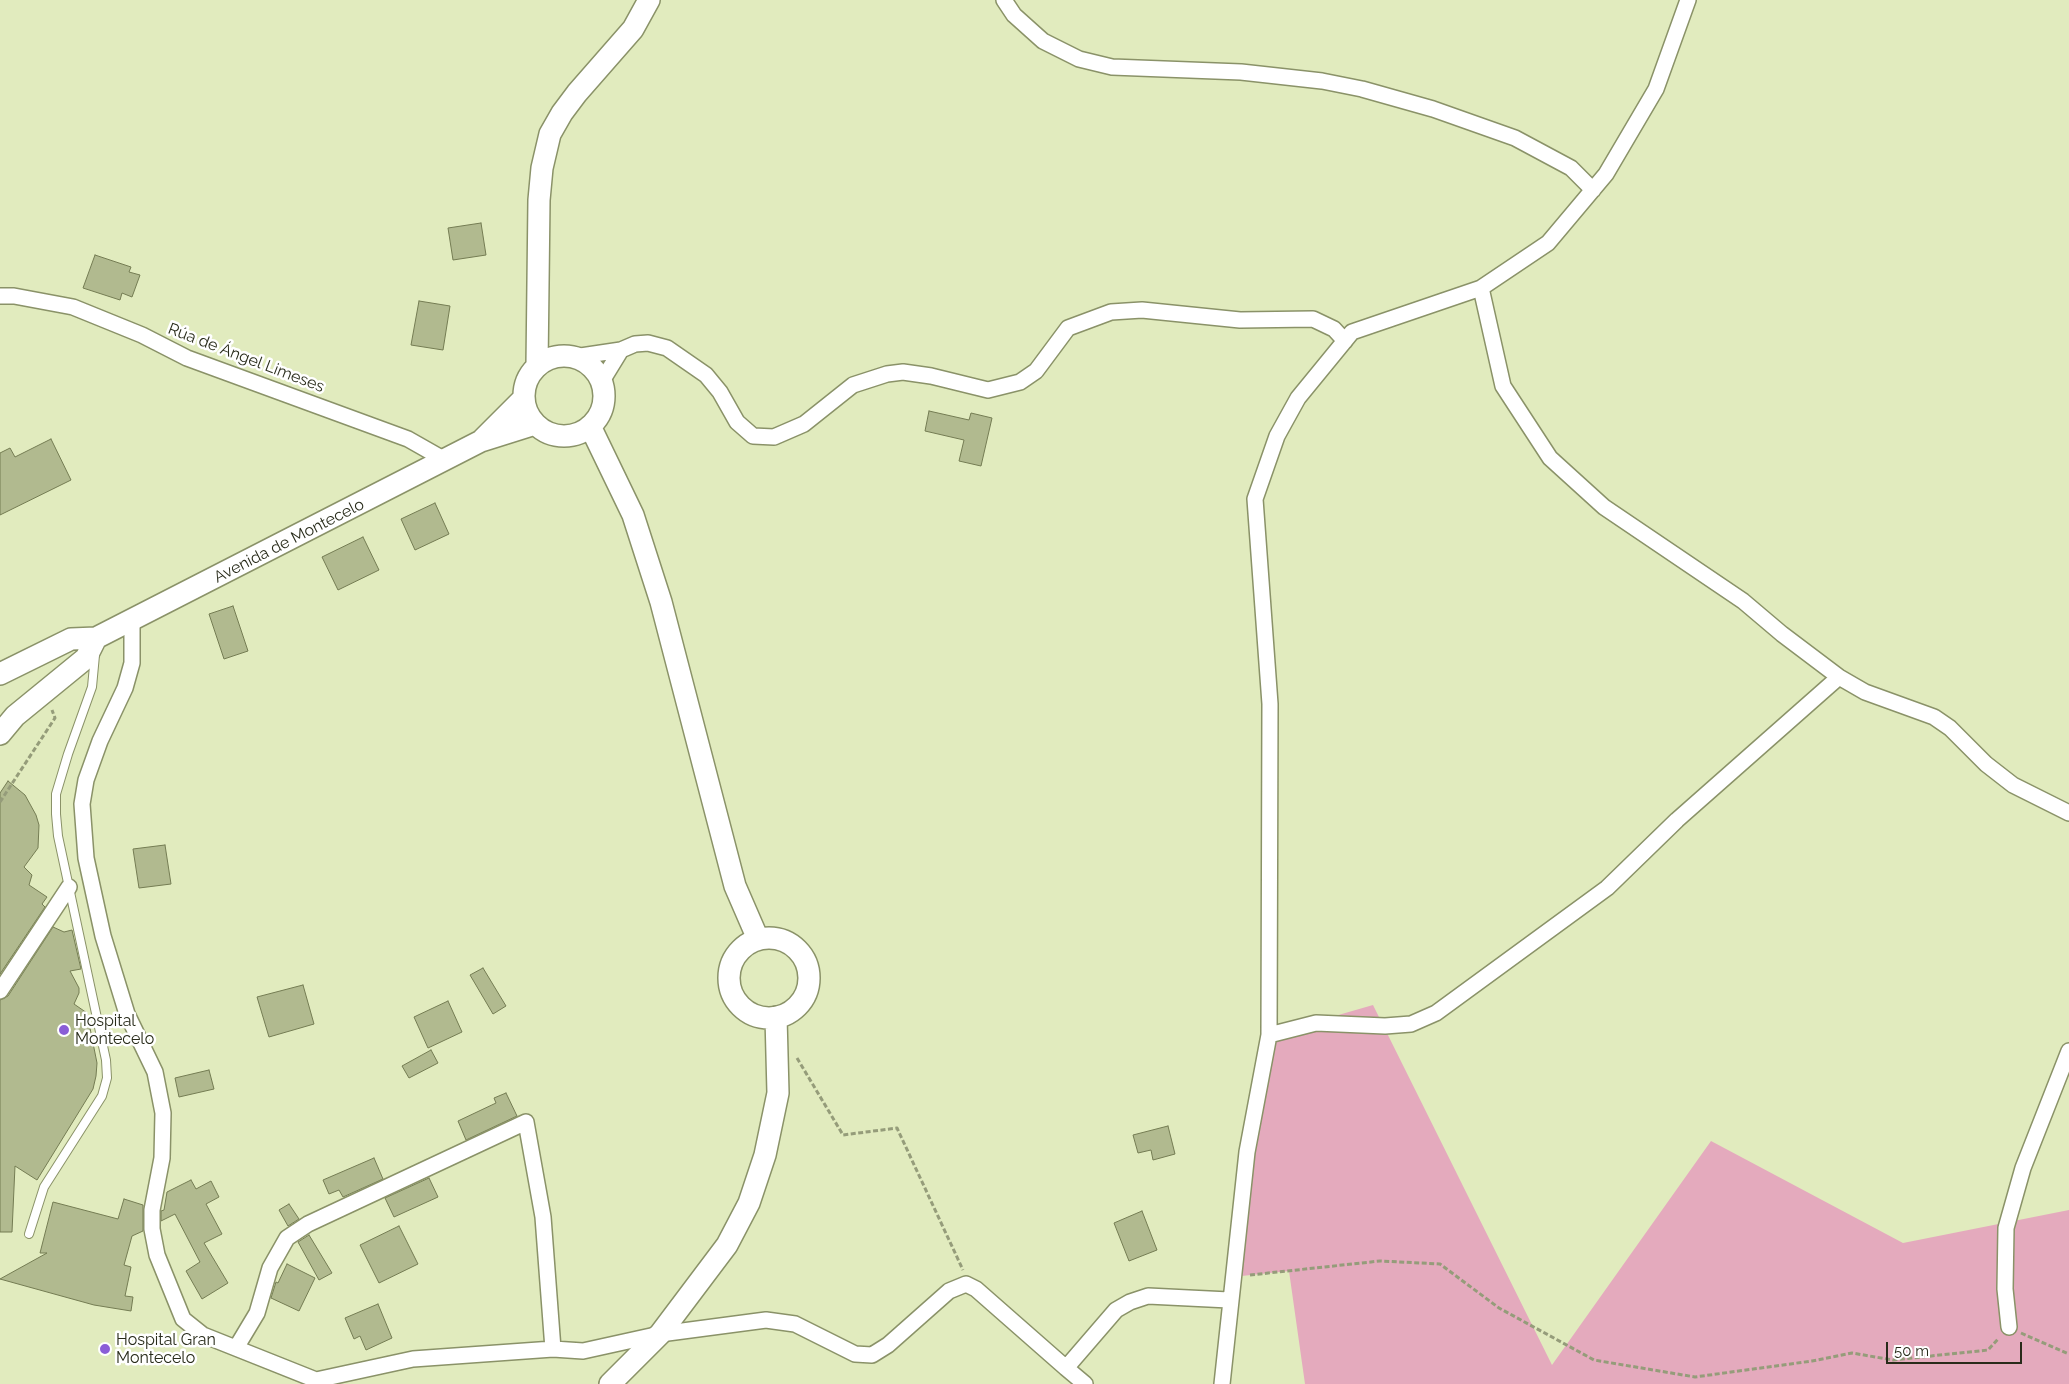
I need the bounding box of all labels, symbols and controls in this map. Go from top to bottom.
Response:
street label: Rúa de Ángel Limeses [165,319,327,397]
street label: Avenida de Montecelo [211,495,367,587]
place label: Hospital Montecelo [75,1011,154,1049]
marker: Hospital Montecelo [57,1023,71,1037]
place label: Hospital Gran Montecelo [116,1330,216,1368]
scale bar [1889,1332,2025,1364]
marker: Hospital Gran Montecelo [98,1342,112,1356]
text: 50 m [1894,1342,1929,1360]

